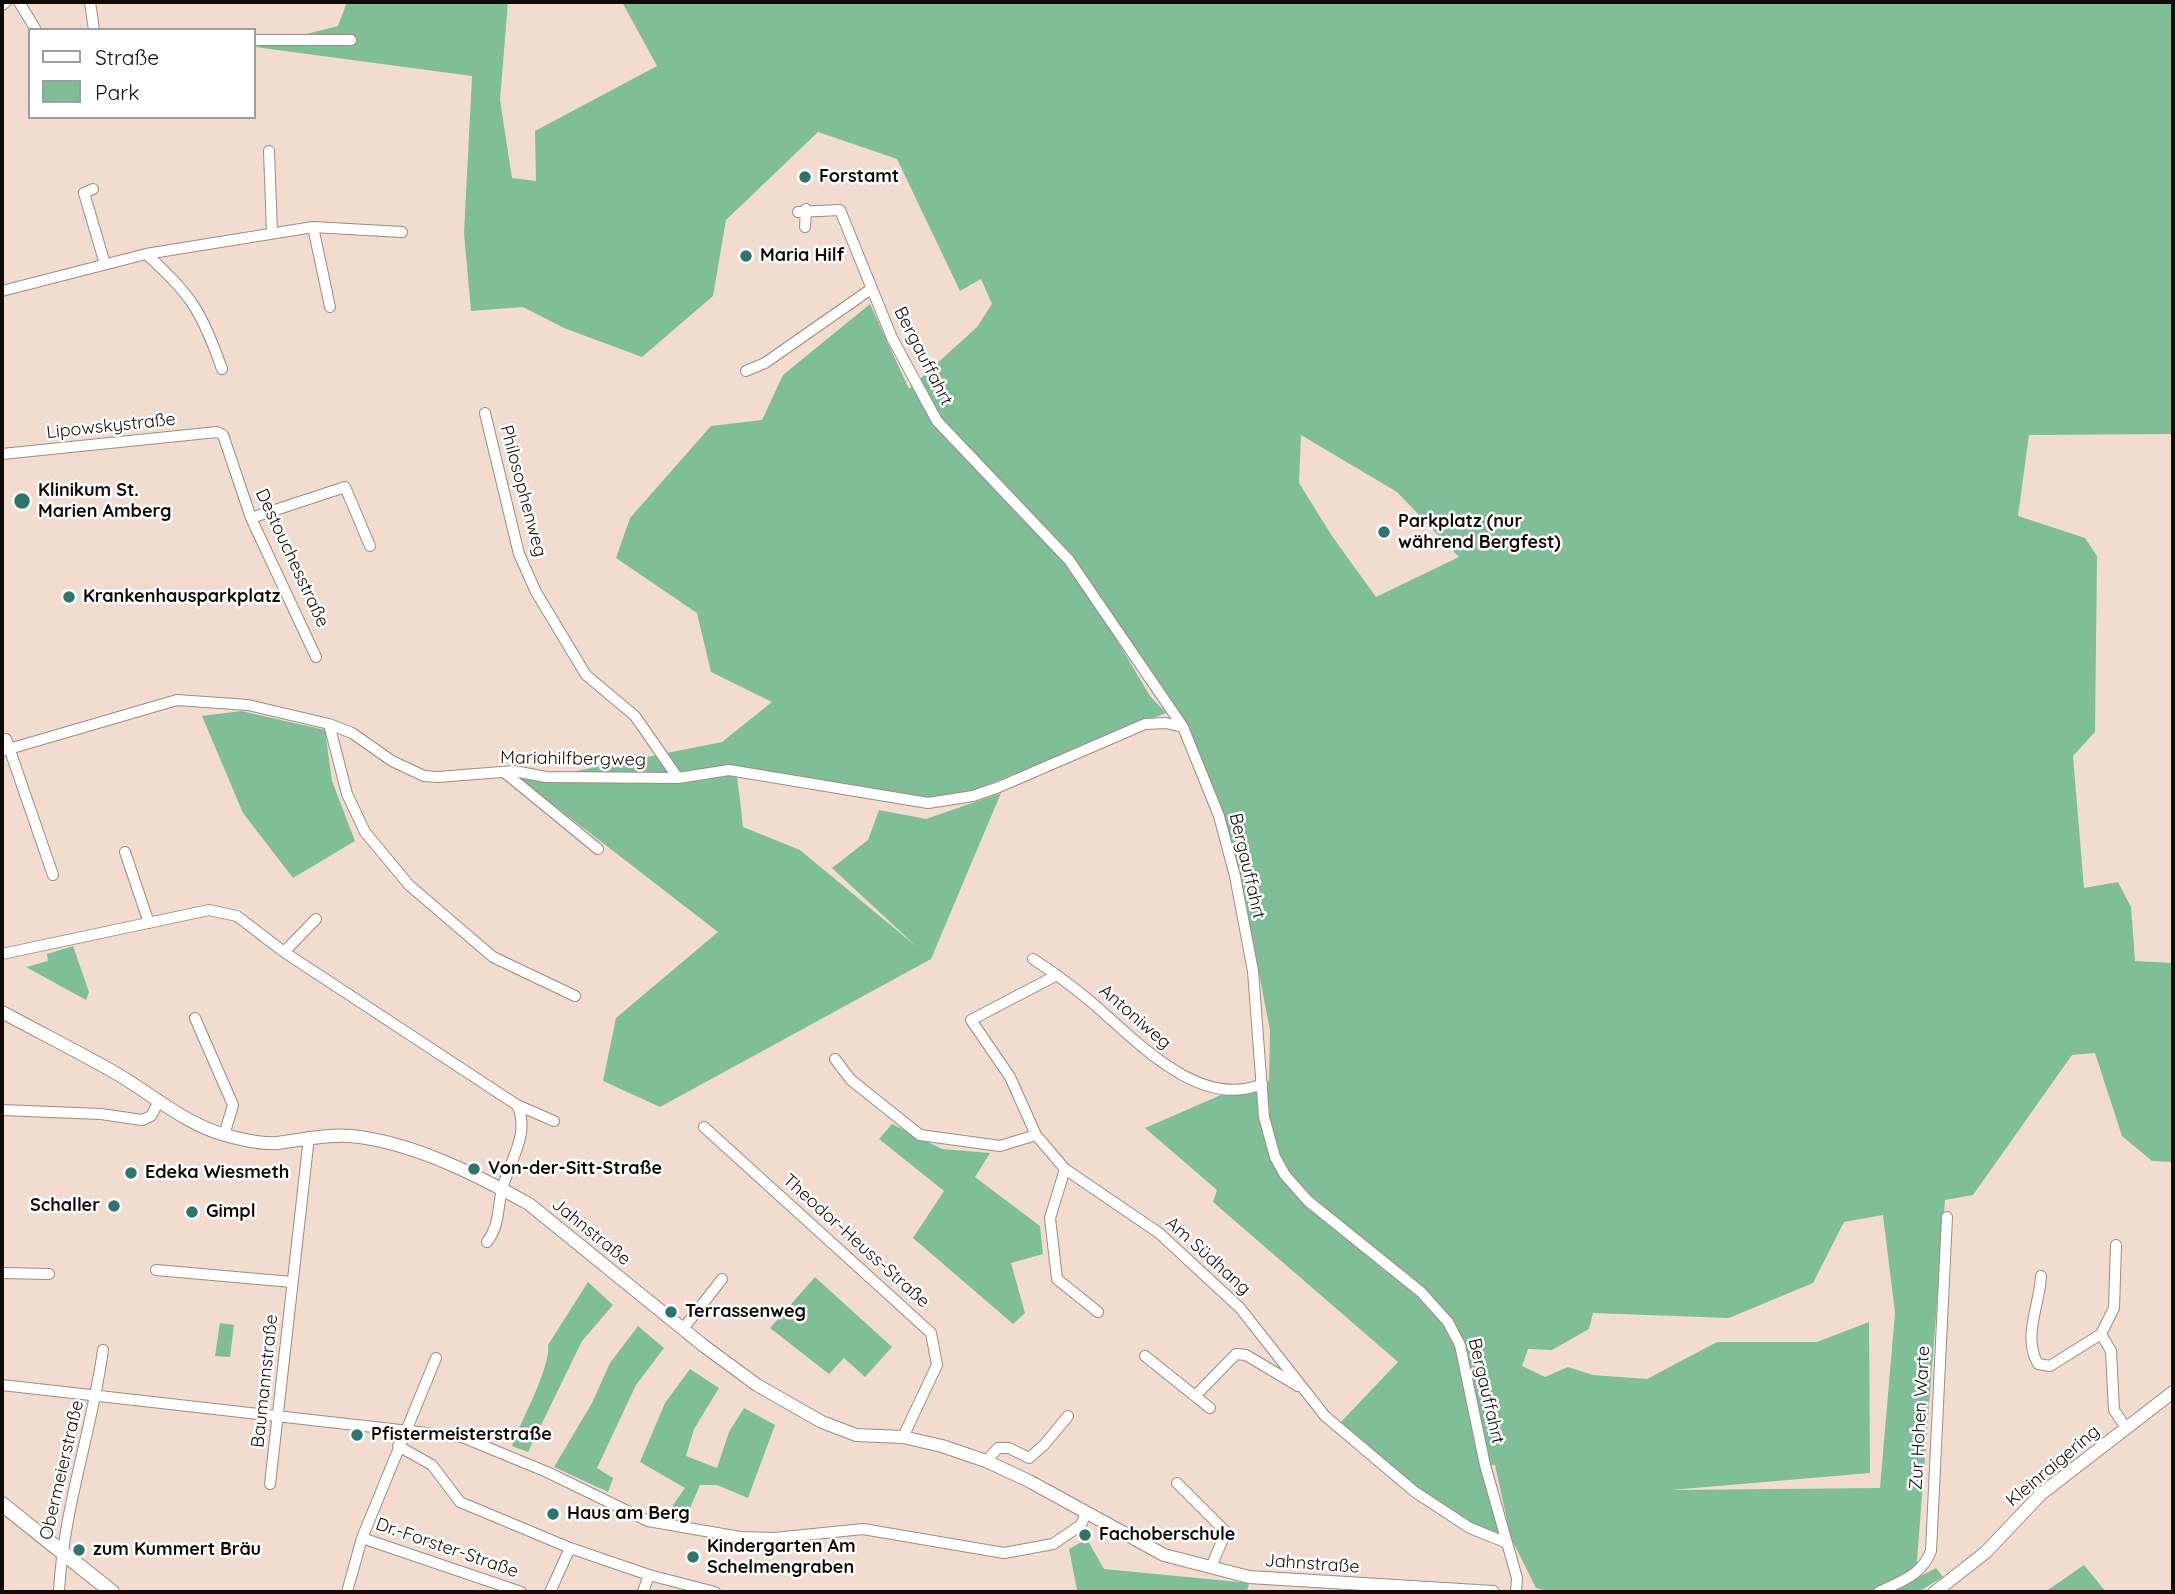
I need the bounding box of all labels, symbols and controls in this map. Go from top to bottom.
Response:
legend [28,28,256,119]
text: Straße [95,44,159,70]
text: Park [95,79,139,105]
place label: Forstamt [819,166,899,188]
marker: Forstamt [797,169,813,185]
place label: Maria Hilf [760,245,844,267]
marker: Maria Hilf [738,248,754,264]
street label: Bergauffahrt [889,303,957,409]
street label: Lipowskystraße [45,408,177,444]
street label: Philosophenweg [495,423,551,559]
place label: Klinikum St. Marien Amberg [38,480,172,522]
street label: Destouchesstraße [250,485,334,631]
marker: Klinikum St. Marien Amberg [12,491,32,511]
place label: Parkplatz (nur während Bergfest) [1398,511,1561,554]
marker: Parkplatz (nur während Bergfest) [1376,524,1392,540]
place label: Krankenhausparkplatz [83,586,281,608]
marker: Krankenhausparkplatz [61,589,77,605]
street label: Mariahilfbergweg [500,747,646,771]
street label: Bergauffahrt [1224,811,1270,921]
street label: Antoniweg [1095,980,1175,1054]
place label: Von-der-Sitt-Straße [488,1158,662,1180]
marker: Von-der-Sitt-Straße [466,1161,482,1177]
place label: Edeka Wiesmeth [145,1162,289,1184]
marker: Edeka Wiesmeth [123,1165,139,1181]
street label: Theodor-Heuss-Straße [778,1169,934,1313]
street label: Jahnstraße [547,1194,635,1270]
place label: Schaller [30,1195,100,1217]
marker: Schaller [106,1198,122,1214]
place label: Gimpl [206,1201,256,1223]
marker: Gimpl [184,1204,200,1220]
street label: Am Südhang [1161,1212,1255,1300]
place label: Terrassenweg [685,1301,806,1323]
marker: Terrassenweg [663,1304,679,1320]
street label: Baumannstraße [247,1313,283,1449]
street label: Bergauffahrt [1463,1336,1509,1446]
street label: Zur Hohen Warte [1905,1345,1935,1491]
street label: Obermeierstraße [35,1398,89,1542]
street label: Kleinraigering [2002,1421,2104,1511]
place label: Pfistermeisterstraße [371,1424,552,1446]
marker: Pfistermeisterstraße [349,1427,365,1443]
place label: Haus am Berg [567,1503,690,1525]
marker: Haus am Berg [545,1506,561,1522]
street label: Dr.-Forster-Straße [373,1513,521,1583]
place label: Fachoberschule [1099,1524,1235,1546]
marker: Fachoberschule [1077,1527,1093,1543]
place label: Kindergarten Am Schelmengraben [707,1536,855,1578]
place label: zum Kummert Bräu [93,1539,261,1561]
marker: zum Kummert Bräu [71,1542,87,1558]
marker: Kindergarten Am Schelmengraben [685,1549,701,1565]
street label: Jahnstraße [1264,1550,1360,1578]

